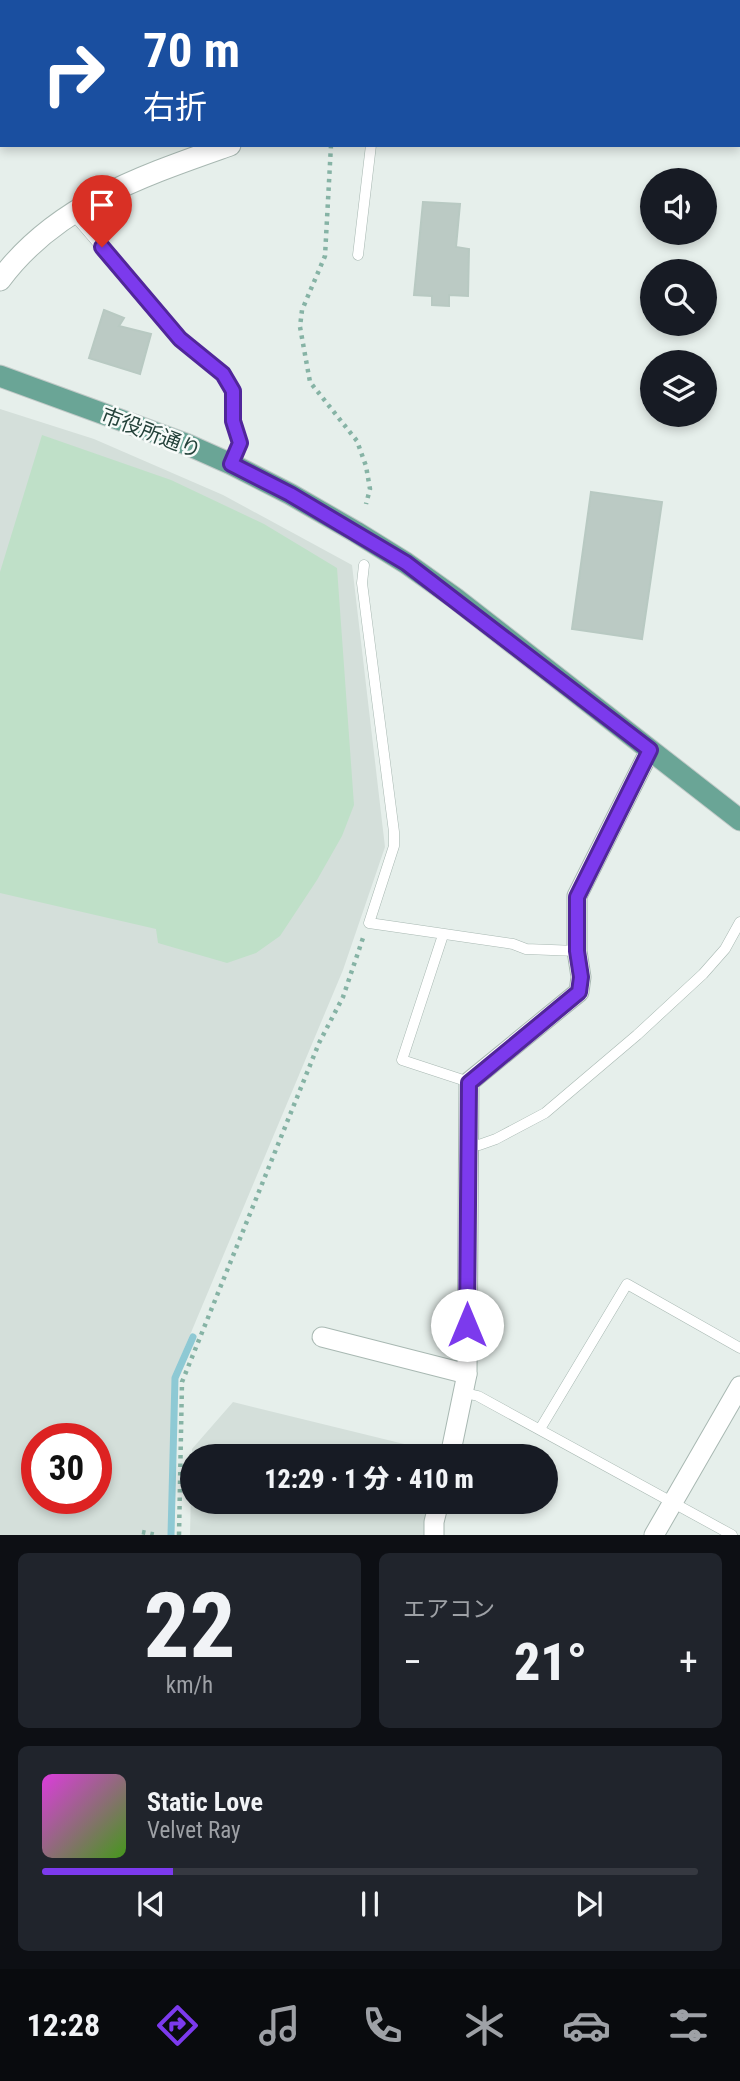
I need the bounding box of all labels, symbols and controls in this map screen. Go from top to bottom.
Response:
text: 70 m [143,22,240,79]
icon: right [28,28,119,119]
text: 右折 [143,88,207,126]
map controls [640,168,717,427]
button: sound [640,168,717,245]
pin [72,175,132,247]
icon: arrive [83,186,121,224]
button: search [640,259,717,336]
button: layers [640,350,717,427]
street label: 市役所通り [98,403,204,463]
position arrow [430,1288,504,1362]
speed limit sign: 30 [21,1423,112,1514]
text: 12:29 · 1 分 · 410 m [264,1464,474,1494]
text: 22 [144,1573,235,1679]
text: エアコン [403,1596,495,1623]
text: 21° [514,1632,587,1693]
text: − [403,1640,422,1684]
text: + [679,1640,698,1684]
text: km/h [166,1672,213,1699]
text: Static Love [147,1787,263,1817]
text: Velvet Ray [147,1817,241,1844]
icon: previous [132,1885,170,1923]
icon: pause [351,1885,389,1923]
icon: next [570,1885,608,1923]
icon: directions [153,2001,202,2050]
icon: music [255,2001,304,2050]
icon: phone [358,2001,407,2050]
icon: climate [460,2001,509,2050]
icon: car [562,2001,611,2050]
icon: filters [664,2001,713,2050]
text: 12:28 [27,2006,100,2044]

